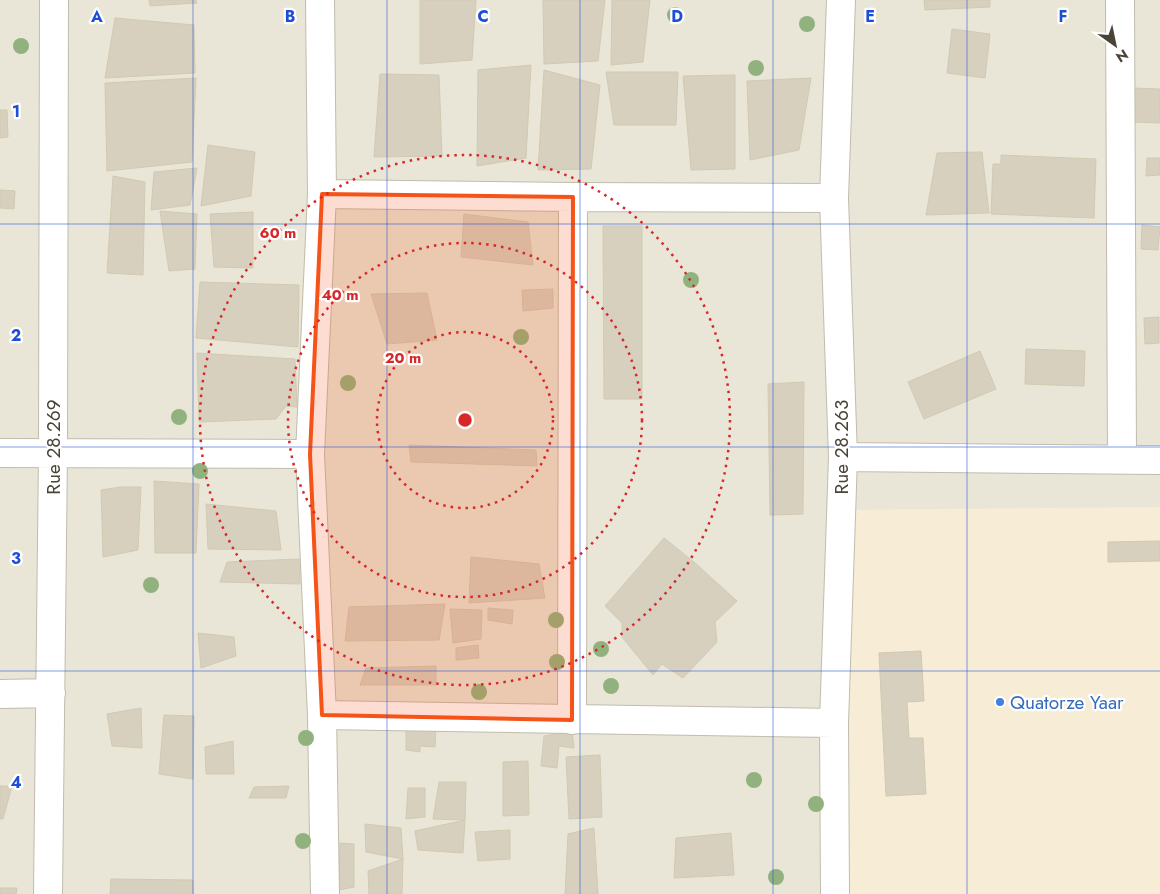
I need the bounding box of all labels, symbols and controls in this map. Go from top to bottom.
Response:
text: A [90,5,103,28]
text: B [285,5,295,28]
text: C [477,5,489,28]
text: D [671,5,683,28]
text: E [865,5,875,28]
text: F [1059,5,1067,28]
north arrow [1090,20,1140,70]
text: N [1112,44,1132,67]
text: 1 [12,100,20,123]
text: 60 m [260,222,296,244]
text: 40 m [321,284,359,306]
text: 2 [11,324,21,347]
text: 20 m [385,347,421,369]
street label: Rue 28.269 [40,399,67,495]
street label: Rue 28.263 [828,400,855,494]
centre of rings [456,411,474,429]
text: 3 [11,547,21,570]
place label: Quatorze Yaar [1010,689,1124,716]
marker: Quatorze Yaar [994,696,1006,708]
text: 4 [10,771,22,794]

